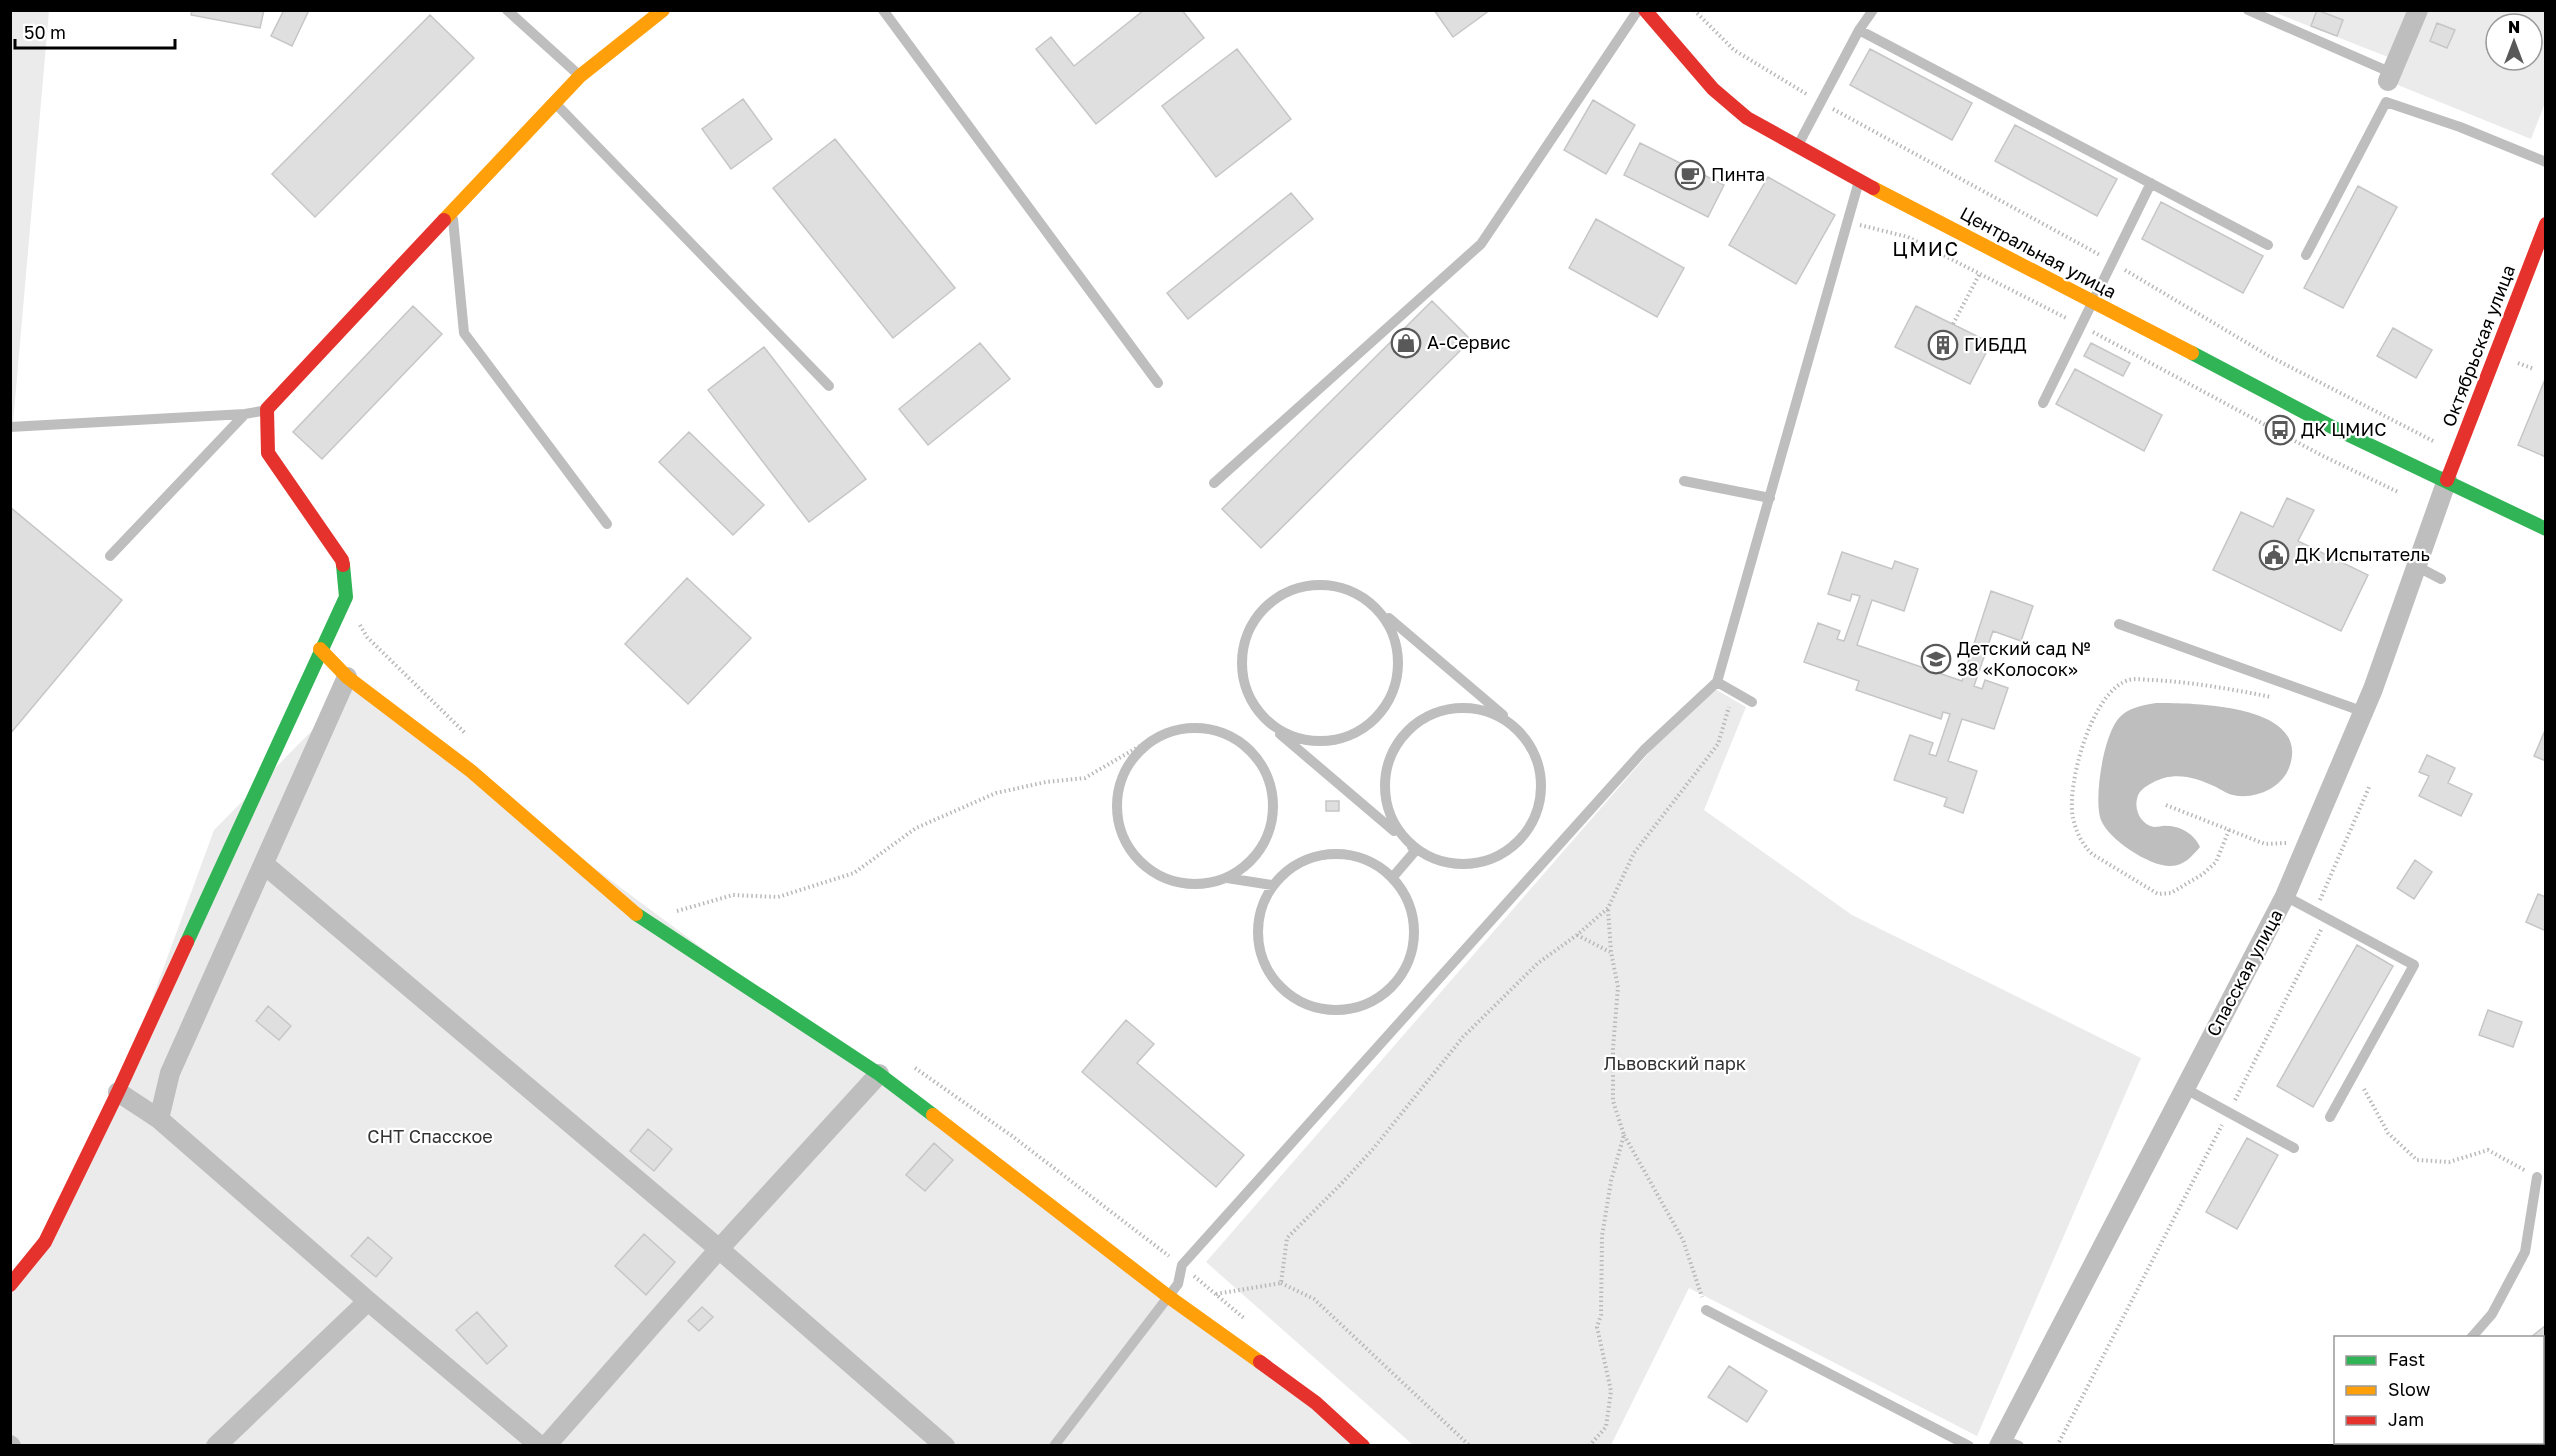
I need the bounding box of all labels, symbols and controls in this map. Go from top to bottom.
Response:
scale bar [15,12,176,50]
north arrow [2484,12,2544,72]
text: N [2508,17,2520,37]
text: 50 m [24,21,66,43]
cafe icon: Пинта [1674,159,1706,191]
place label: Пинта [1711,163,1765,185]
street label: Центральная улица [1957,202,2120,303]
district label: ЦМИС [1892,236,1960,260]
street label: Октябрьская улица [2437,262,2519,430]
shop icon: A-Сервис [1390,327,1422,359]
building icon: ГИБДД [1927,329,1959,361]
place label: A-Сервис [1427,331,1511,353]
place label: ГИБДД [1964,333,2027,355]
bus stop icon: ДК ЦМИС [2264,414,2296,446]
place label: ДК ЦМИС [2301,418,2386,440]
public building icon: ДК Испытатель [2258,539,2290,571]
place label: ДК Испытатель [2295,543,2430,565]
place label: Детский сад № 38 «Колосок» [1957,637,2091,680]
school or university icon: Детский сад № 38 «Колосок» [1920,643,1952,675]
street label: Спасская улица [2201,905,2287,1040]
park label: Львовский парк [1604,1052,1746,1074]
park label: СНТ Спасское [367,1125,493,1147]
legend [2334,1336,2544,1444]
text: Fast [2388,1348,2425,1370]
text: Slow [2388,1378,2431,1400]
text: Jam [2388,1408,2424,1430]

